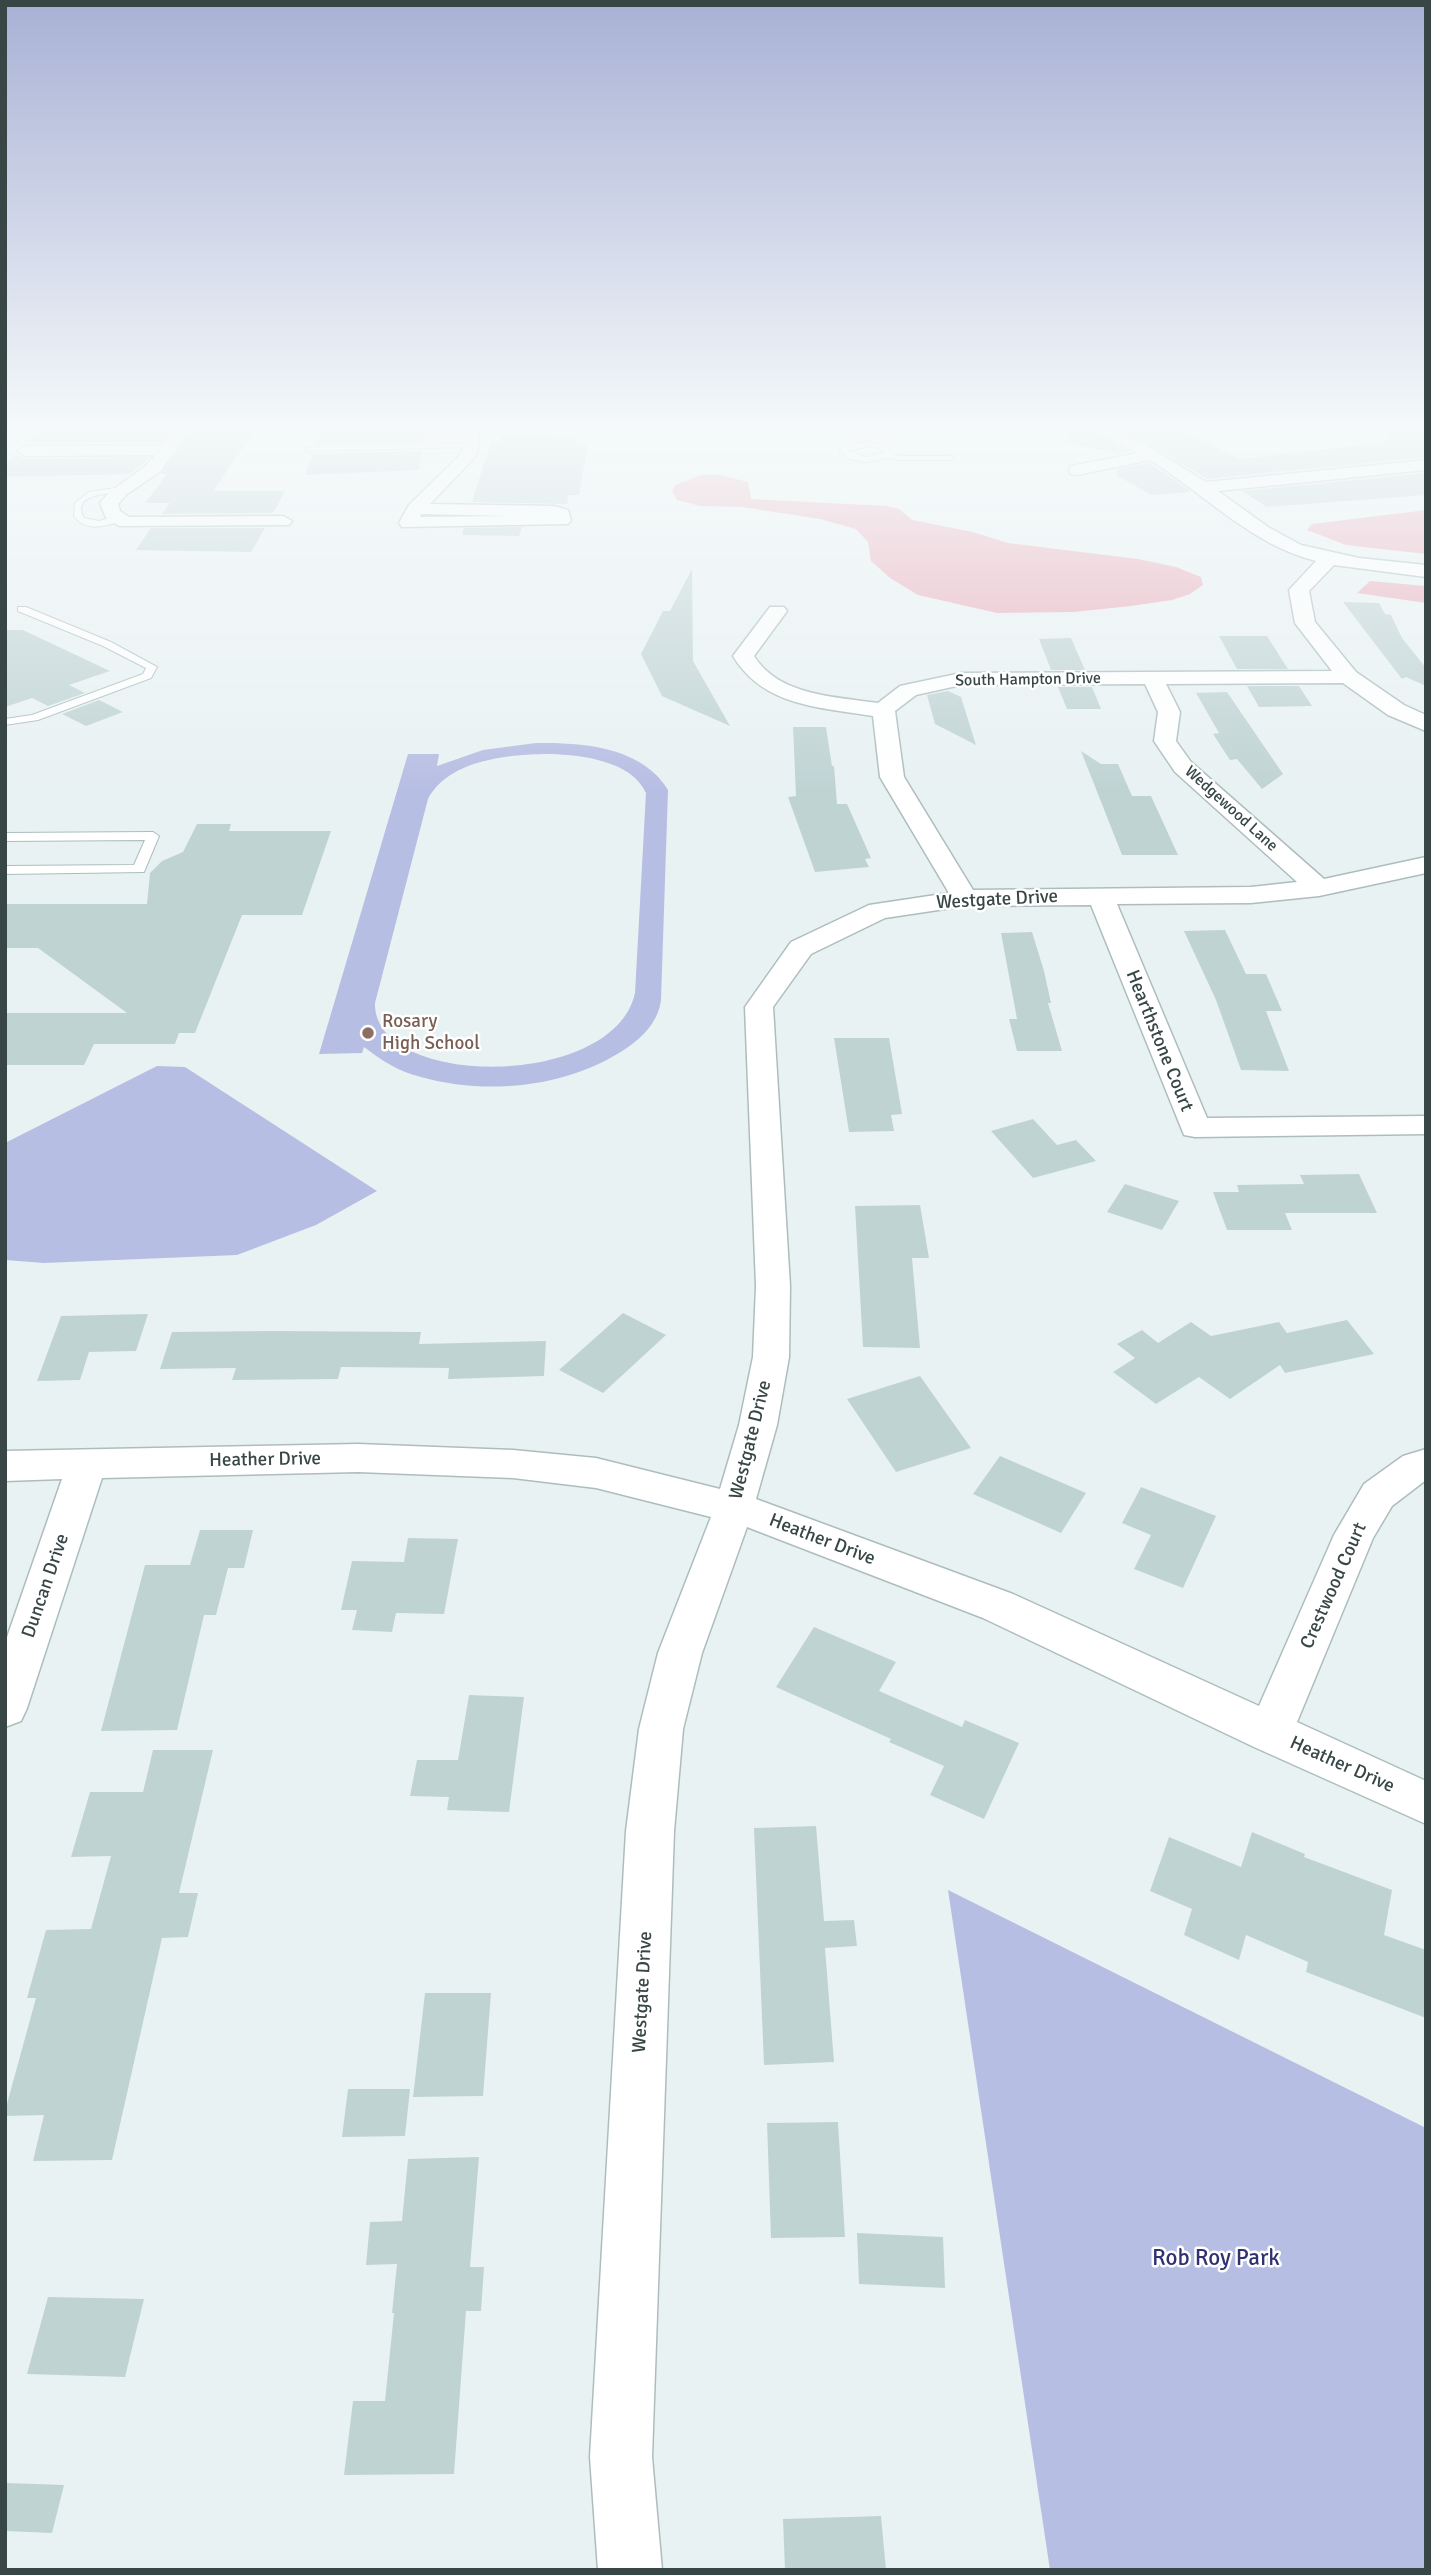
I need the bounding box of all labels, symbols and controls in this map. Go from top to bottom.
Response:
street label: South Hampton Drive [955,669,1101,691]
street label: Wedgewood Lane [1180,762,1282,856]
street label: Westgate Drive [936,885,1058,915]
street label: Hearthstone Court [1120,967,1198,1115]
place label: Rosary High School [382,1011,480,1055]
marker: Rosary High School [360,1025,376,1041]
street label: Westgate Drive [725,1378,777,1502]
street label: Heather Drive [209,1448,321,1472]
street label: Heather Drive [766,1509,878,1571]
street label: Crestwood Court [1296,1519,1372,1653]
street label: Duncan Drive [18,1531,74,1641]
street label: Heather Drive [1286,1732,1398,1798]
street label: Westgate Drive [628,1931,658,2053]
park label: Rob Roy Park [1152,2245,1280,2273]

